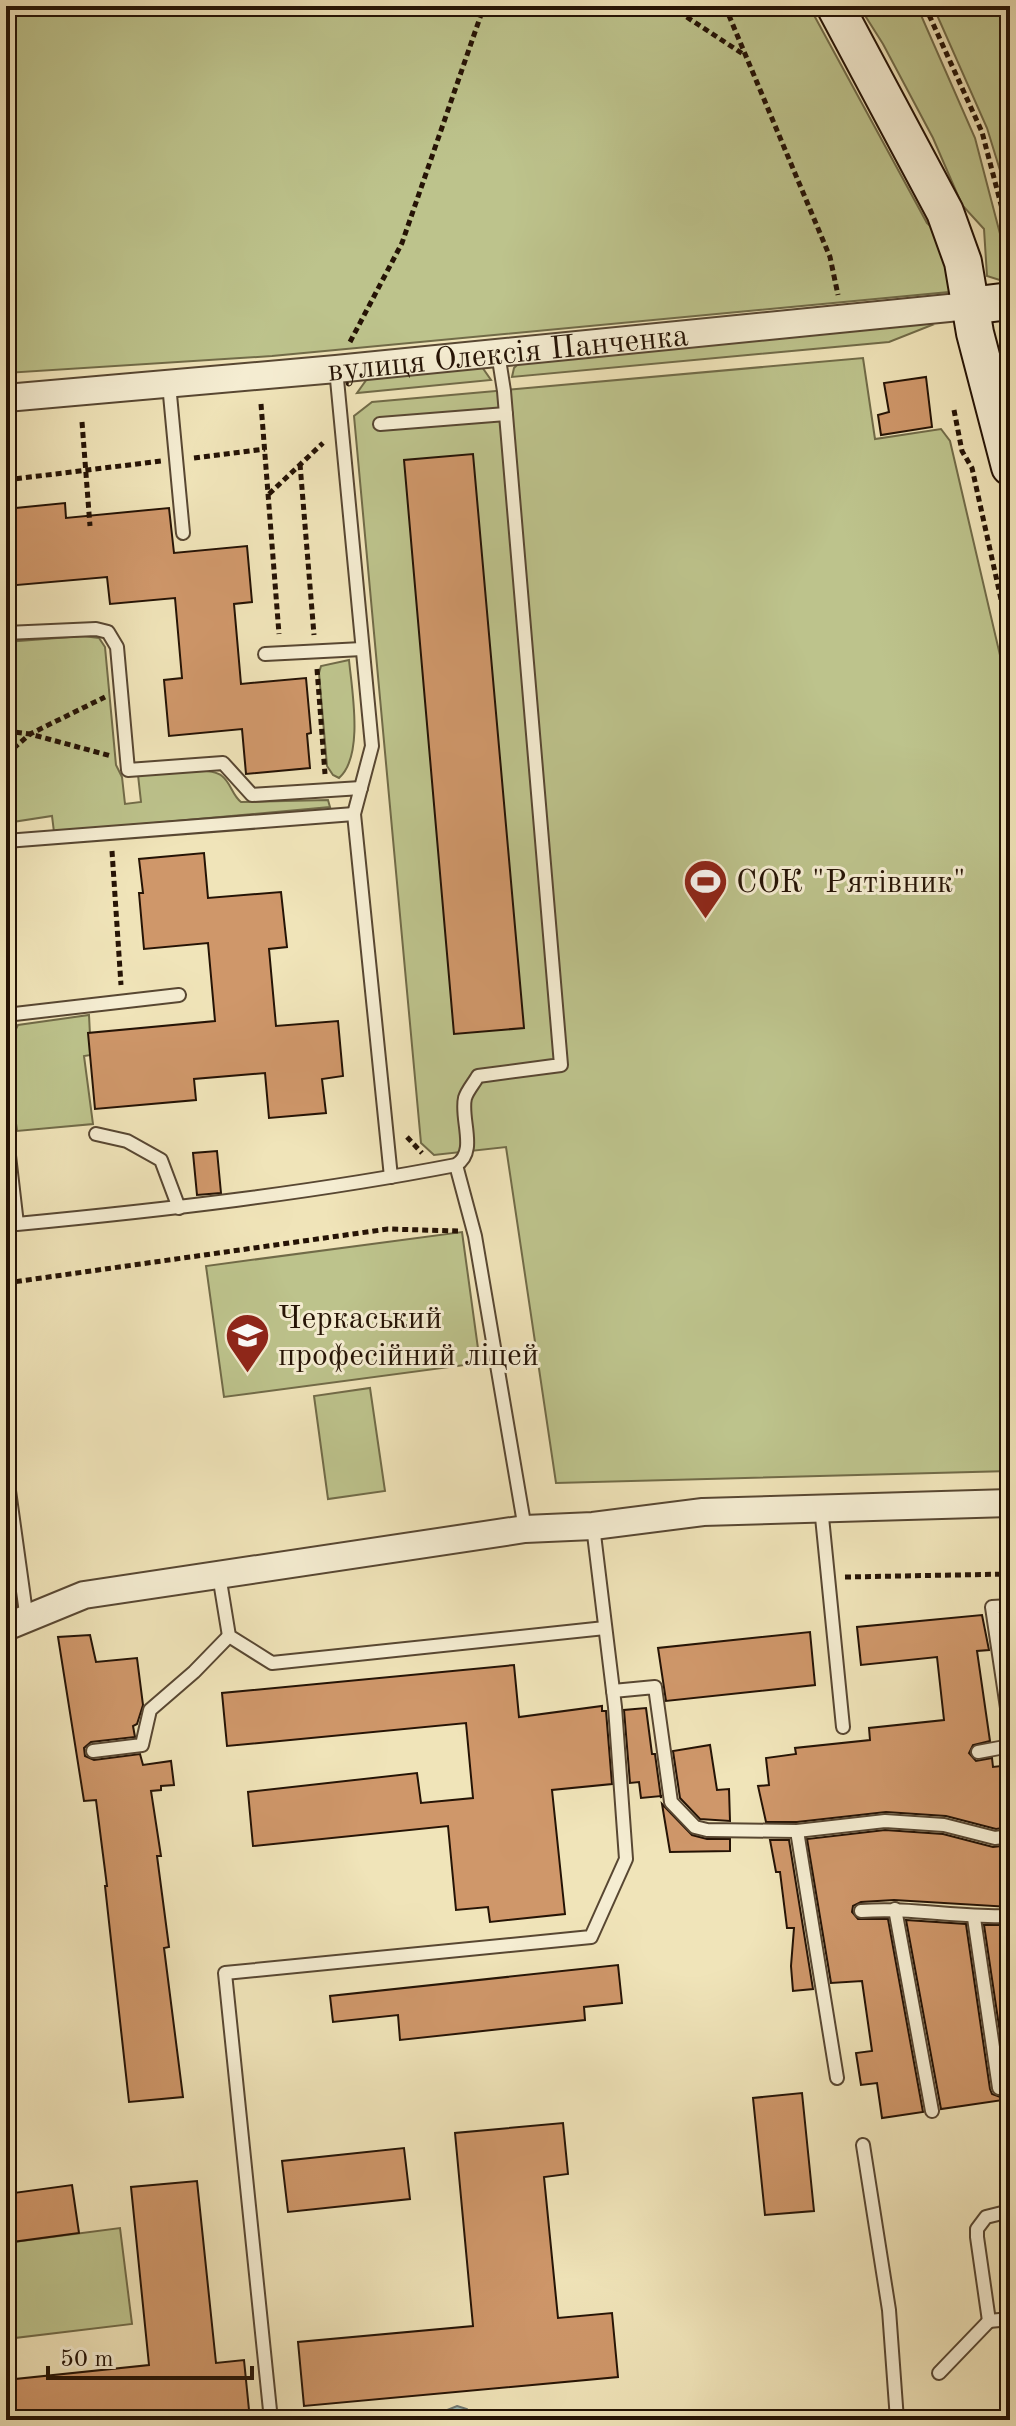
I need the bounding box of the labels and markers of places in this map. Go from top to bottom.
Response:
sports icon: СОК "Рятівник" [681,857,729,920]
place label: СОК "Рятівник" [736,868,966,900]
place label: Черкаський професійний ліцей [278,1304,539,1373]
school or university icon: Черкаський професійний ліцей [223,1311,271,1374]

